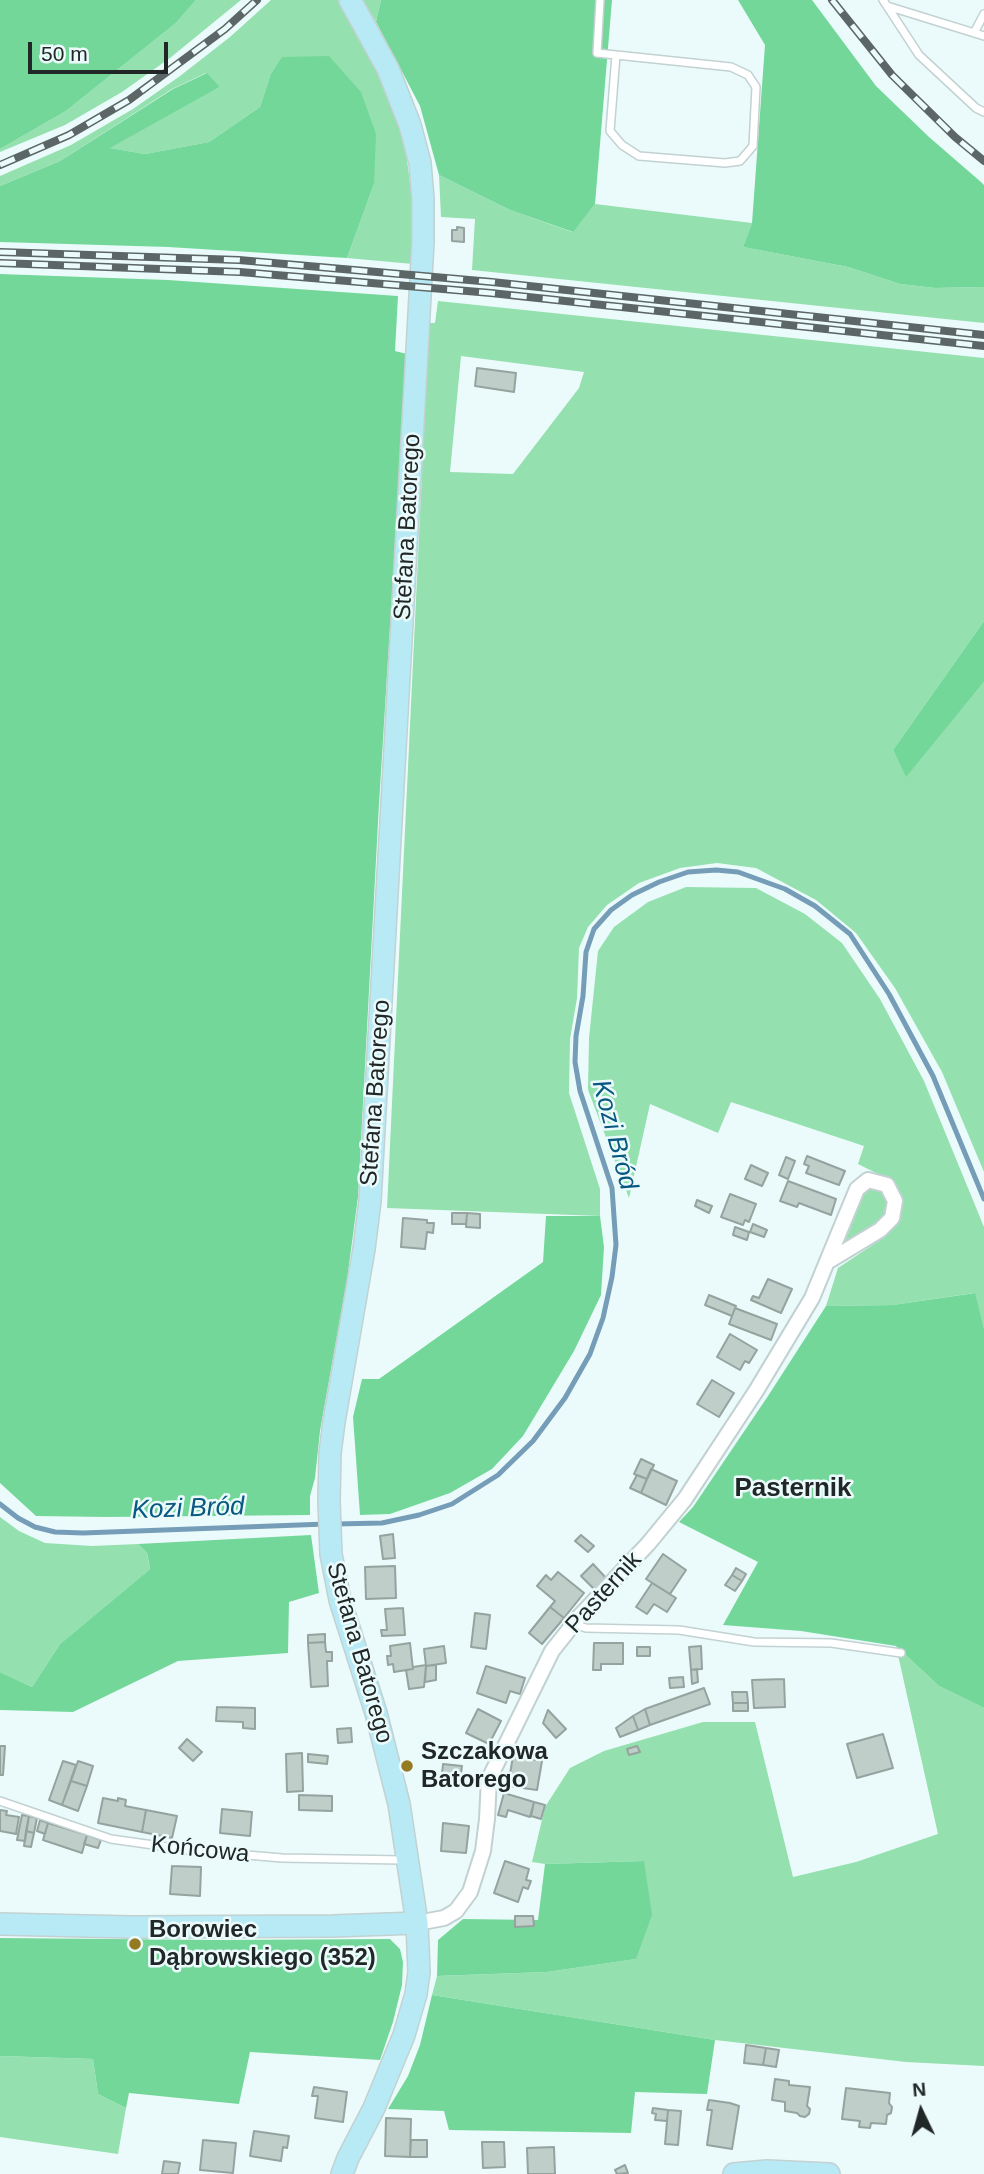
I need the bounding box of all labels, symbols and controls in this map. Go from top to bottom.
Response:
scale bar [32,28,172,72]
text: 50 m [41,42,88,65]
street label: Stefana Batorego [389,433,427,621]
street label: Stefana Batorego [355,999,397,1187]
water label: Kozi Bród [584,1077,644,1193]
district label: Pasternik [734,1473,852,1505]
water label: Kozi Bród [131,1491,245,1527]
street label: Pasternik [560,1546,648,1640]
street label: Stefana Batorego [319,1559,399,1747]
place label: Szczakowa Batorego [421,1738,548,1794]
marker: Szczakowa Batorego [399,1758,415,1774]
street label: Końcowa [149,1831,251,1869]
place label: Borowiec Dąbrowskiego (352) [149,1916,376,1972]
marker: Borowiec Dąbrowskiego (352) [127,1936,143,1952]
north arrow [886,2076,956,2146]
text: N [911,2079,927,2101]

